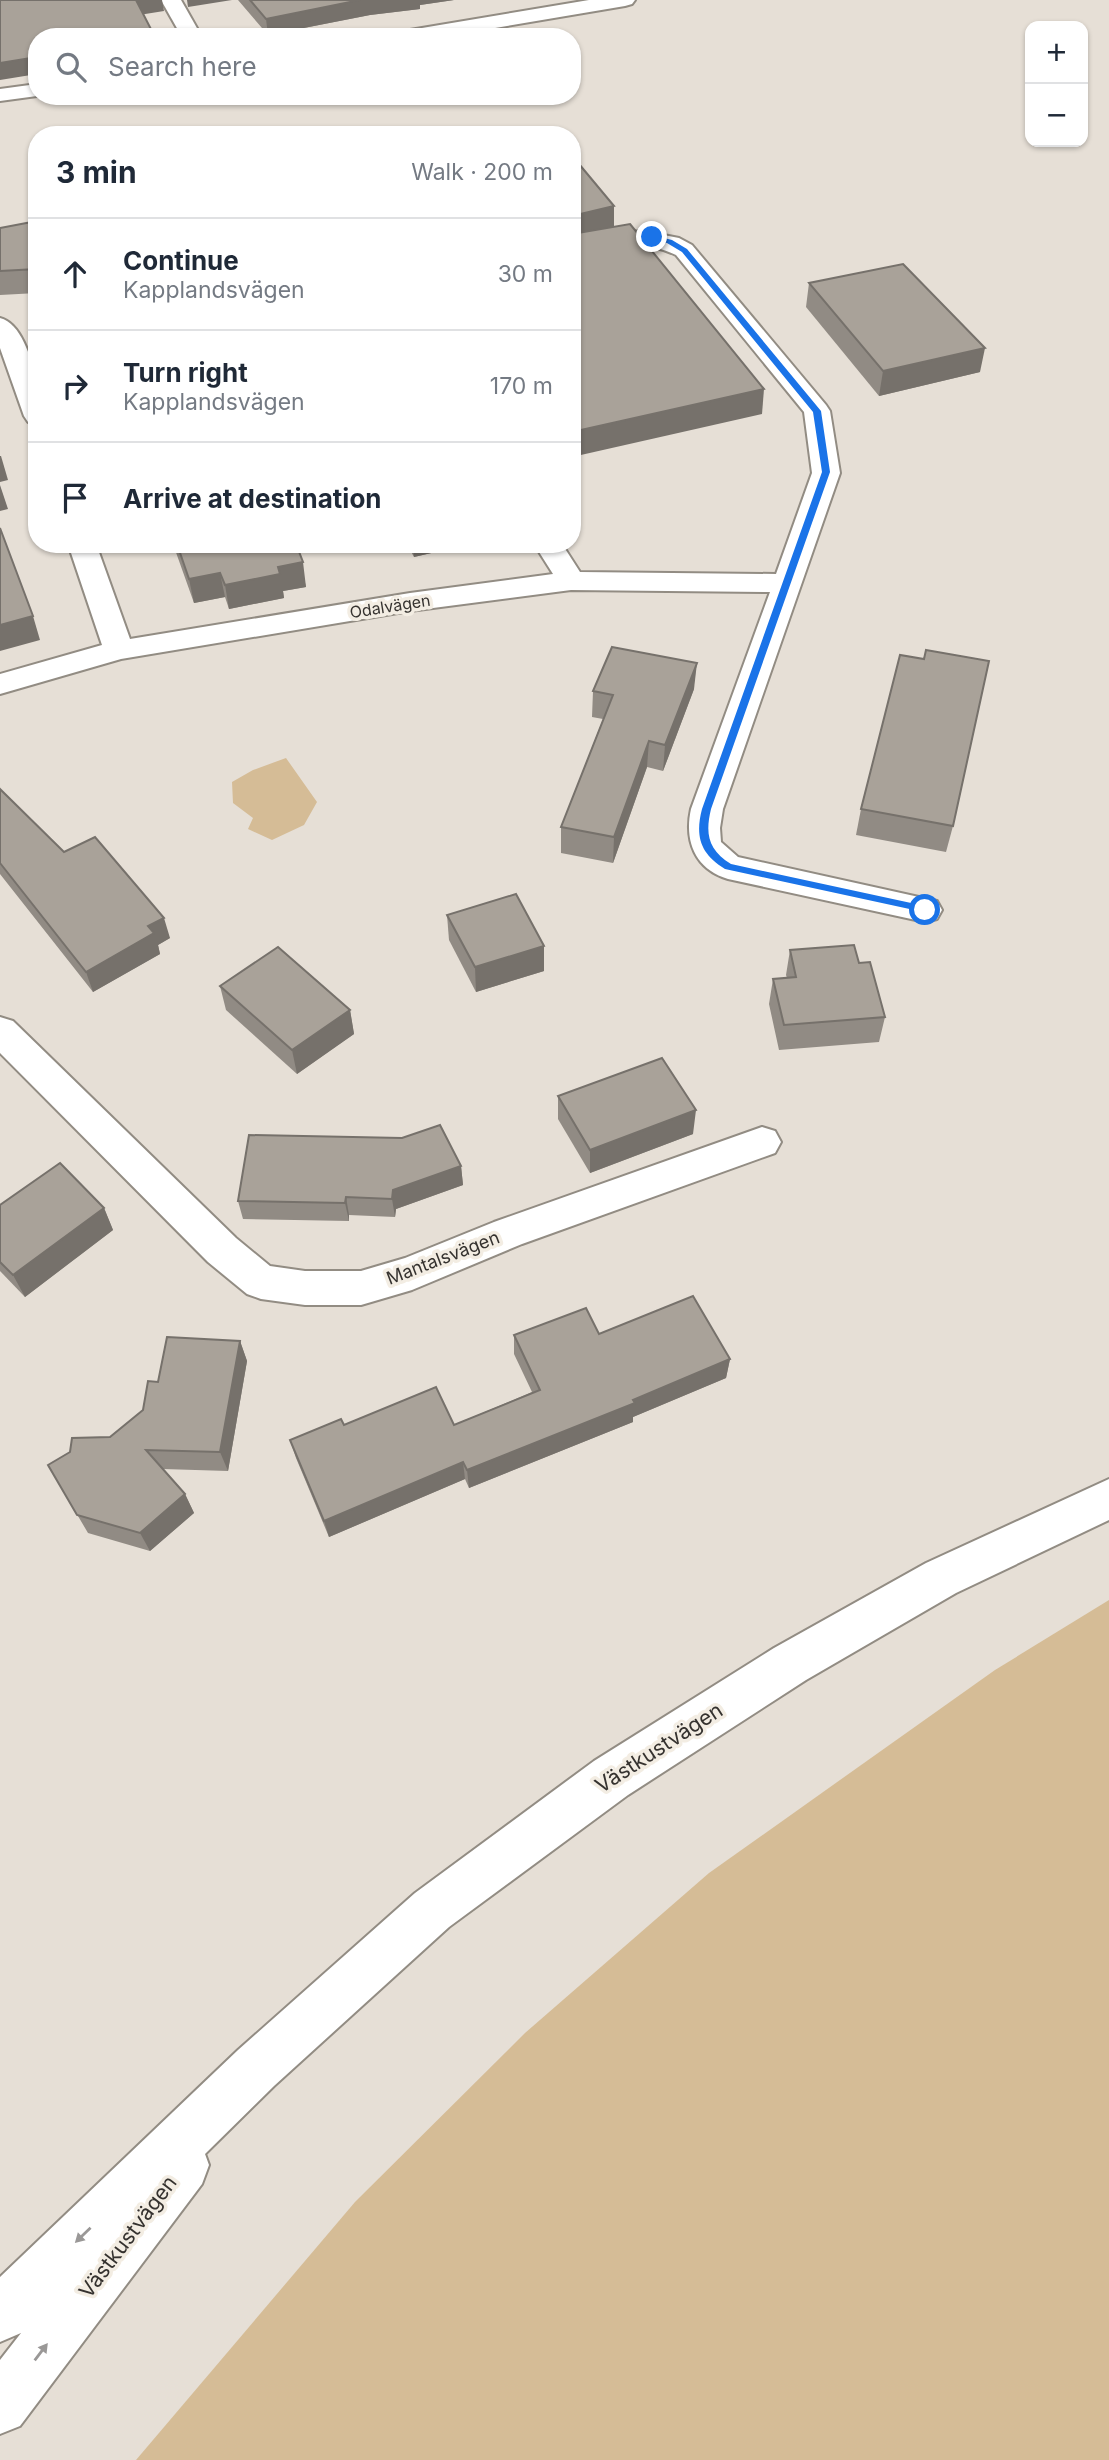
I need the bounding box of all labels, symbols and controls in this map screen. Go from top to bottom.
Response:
map controls [1025,21,1088,147]
button: + [1025,21,1088,84]
search box [28,28,581,105]
icon: search [52,48,90,86]
text: Search here [108,51,257,82]
button: − [1025,84,1088,147]
text: 3 min [56,154,137,190]
text: Walk · 200 m [411,158,553,186]
route end [636,221,667,252]
text: Continue [123,245,239,276]
icon: ahead [56,255,94,293]
text: 30 m [498,260,553,288]
text: Kapplandsvägen [123,276,305,304]
text: Turn right [123,357,248,388]
icon: right [56,367,94,405]
text: 170 m [490,372,553,400]
text: Kapplandsvägen [123,388,305,416]
icon: arrive [56,479,94,517]
text: Arrive at destination [123,483,382,514]
street label: Odalvägen [348,590,432,622]
route start [909,894,940,925]
street label: Mantalsvägen [383,1226,502,1289]
street label: Västkustvägen [590,1697,727,1798]
street label: Västkustvägen [73,2171,182,2303]
one-way arrow [75,2226,92,2242]
one-way arrow [34,2343,48,2361]

